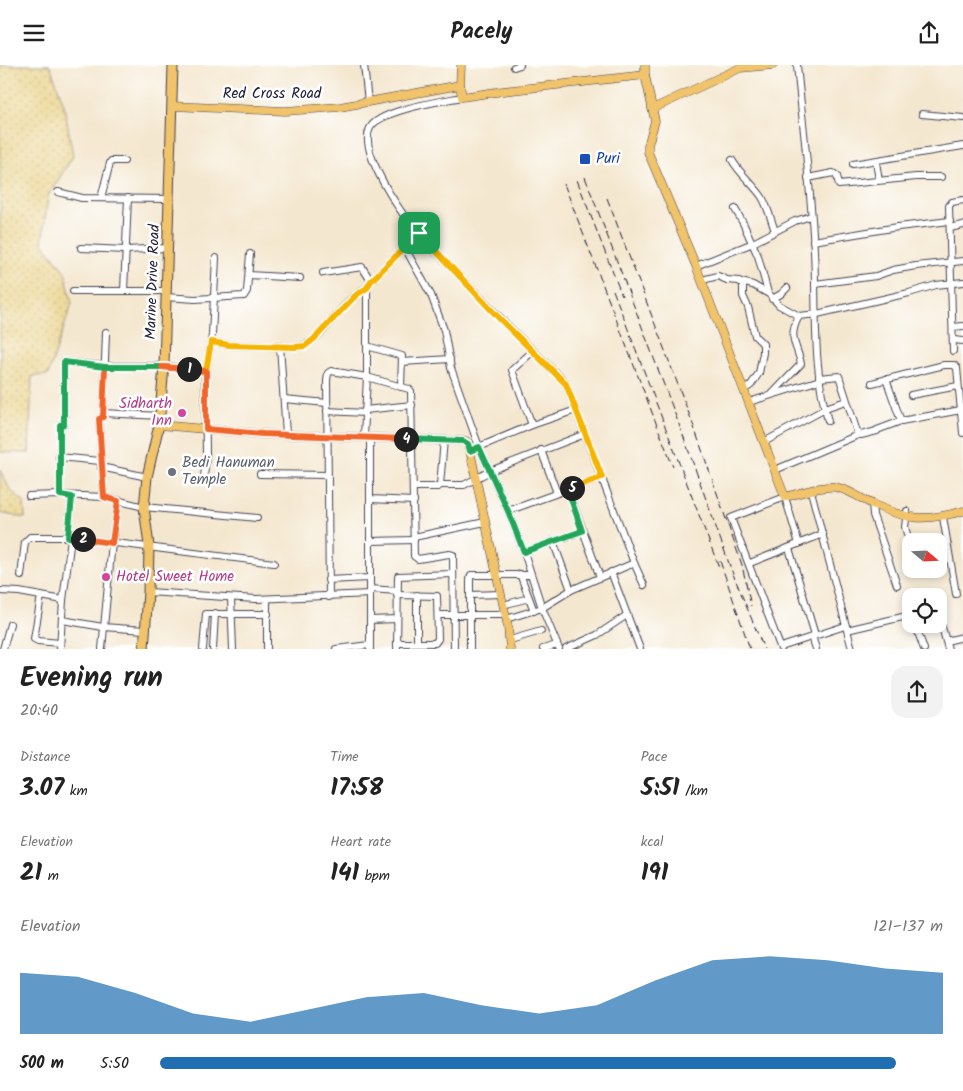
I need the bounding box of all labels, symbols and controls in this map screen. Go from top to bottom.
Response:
text: Pacely [450,15,513,50]
icon: menu [20,19,48,47]
icon: share [915,19,943,47]
street label: Red Cross Road [223,82,322,106]
place label: Puri [596,147,621,171]
marker: Puri [578,152,592,166]
pin [398,212,440,254]
icon: arrive [405,219,433,247]
street label: Marine Drive Road [139,223,167,340]
pin: 1 [176,357,202,381]
text: 1 [187,358,192,380]
place label: Sidharth Inn [119,392,172,433]
marker: Sidharth Inn [176,407,188,419]
pin: 4 [394,427,418,451]
text: 4 [403,428,410,450]
place label: Bedi Hanuman Temple [182,451,275,492]
marker: Bedi Hanuman Temple [166,466,178,478]
pin: 5 [560,475,584,501]
text: 5 [569,477,576,499]
pin: 2 [70,527,96,551]
text: 2 [79,528,88,550]
north arrow [902,533,948,577]
map controls [902,533,947,633]
place label: Hotel Sweet Home [116,565,234,589]
marker: Hotel Sweet Home [100,571,112,583]
button: locate [902,588,947,633]
text: Evening run [20,656,163,701]
button: share [891,666,943,718]
text: 20:40 [20,698,58,723]
text: Distance [20,746,70,768]
text: Time [330,746,359,768]
text: Pace [641,746,667,768]
text: 3.07 [20,768,64,808]
text: 17:58 [330,768,383,808]
text: 5:51 [641,768,680,808]
text: km [64,780,88,802]
text: /km [680,780,708,802]
text: Elevation [20,831,73,853]
text: Heart rate [330,831,391,853]
text: kcal [641,831,663,853]
text: 21 [20,853,42,893]
text: 141 [330,853,359,893]
text: 191 [641,853,668,893]
text: m [42,865,59,887]
text: bpm [359,865,390,887]
text: Elevation [20,914,81,939]
text: 121–137 m [873,914,943,939]
text: 500 m [20,1051,64,1076]
text: 5:50 [100,1051,129,1076]

